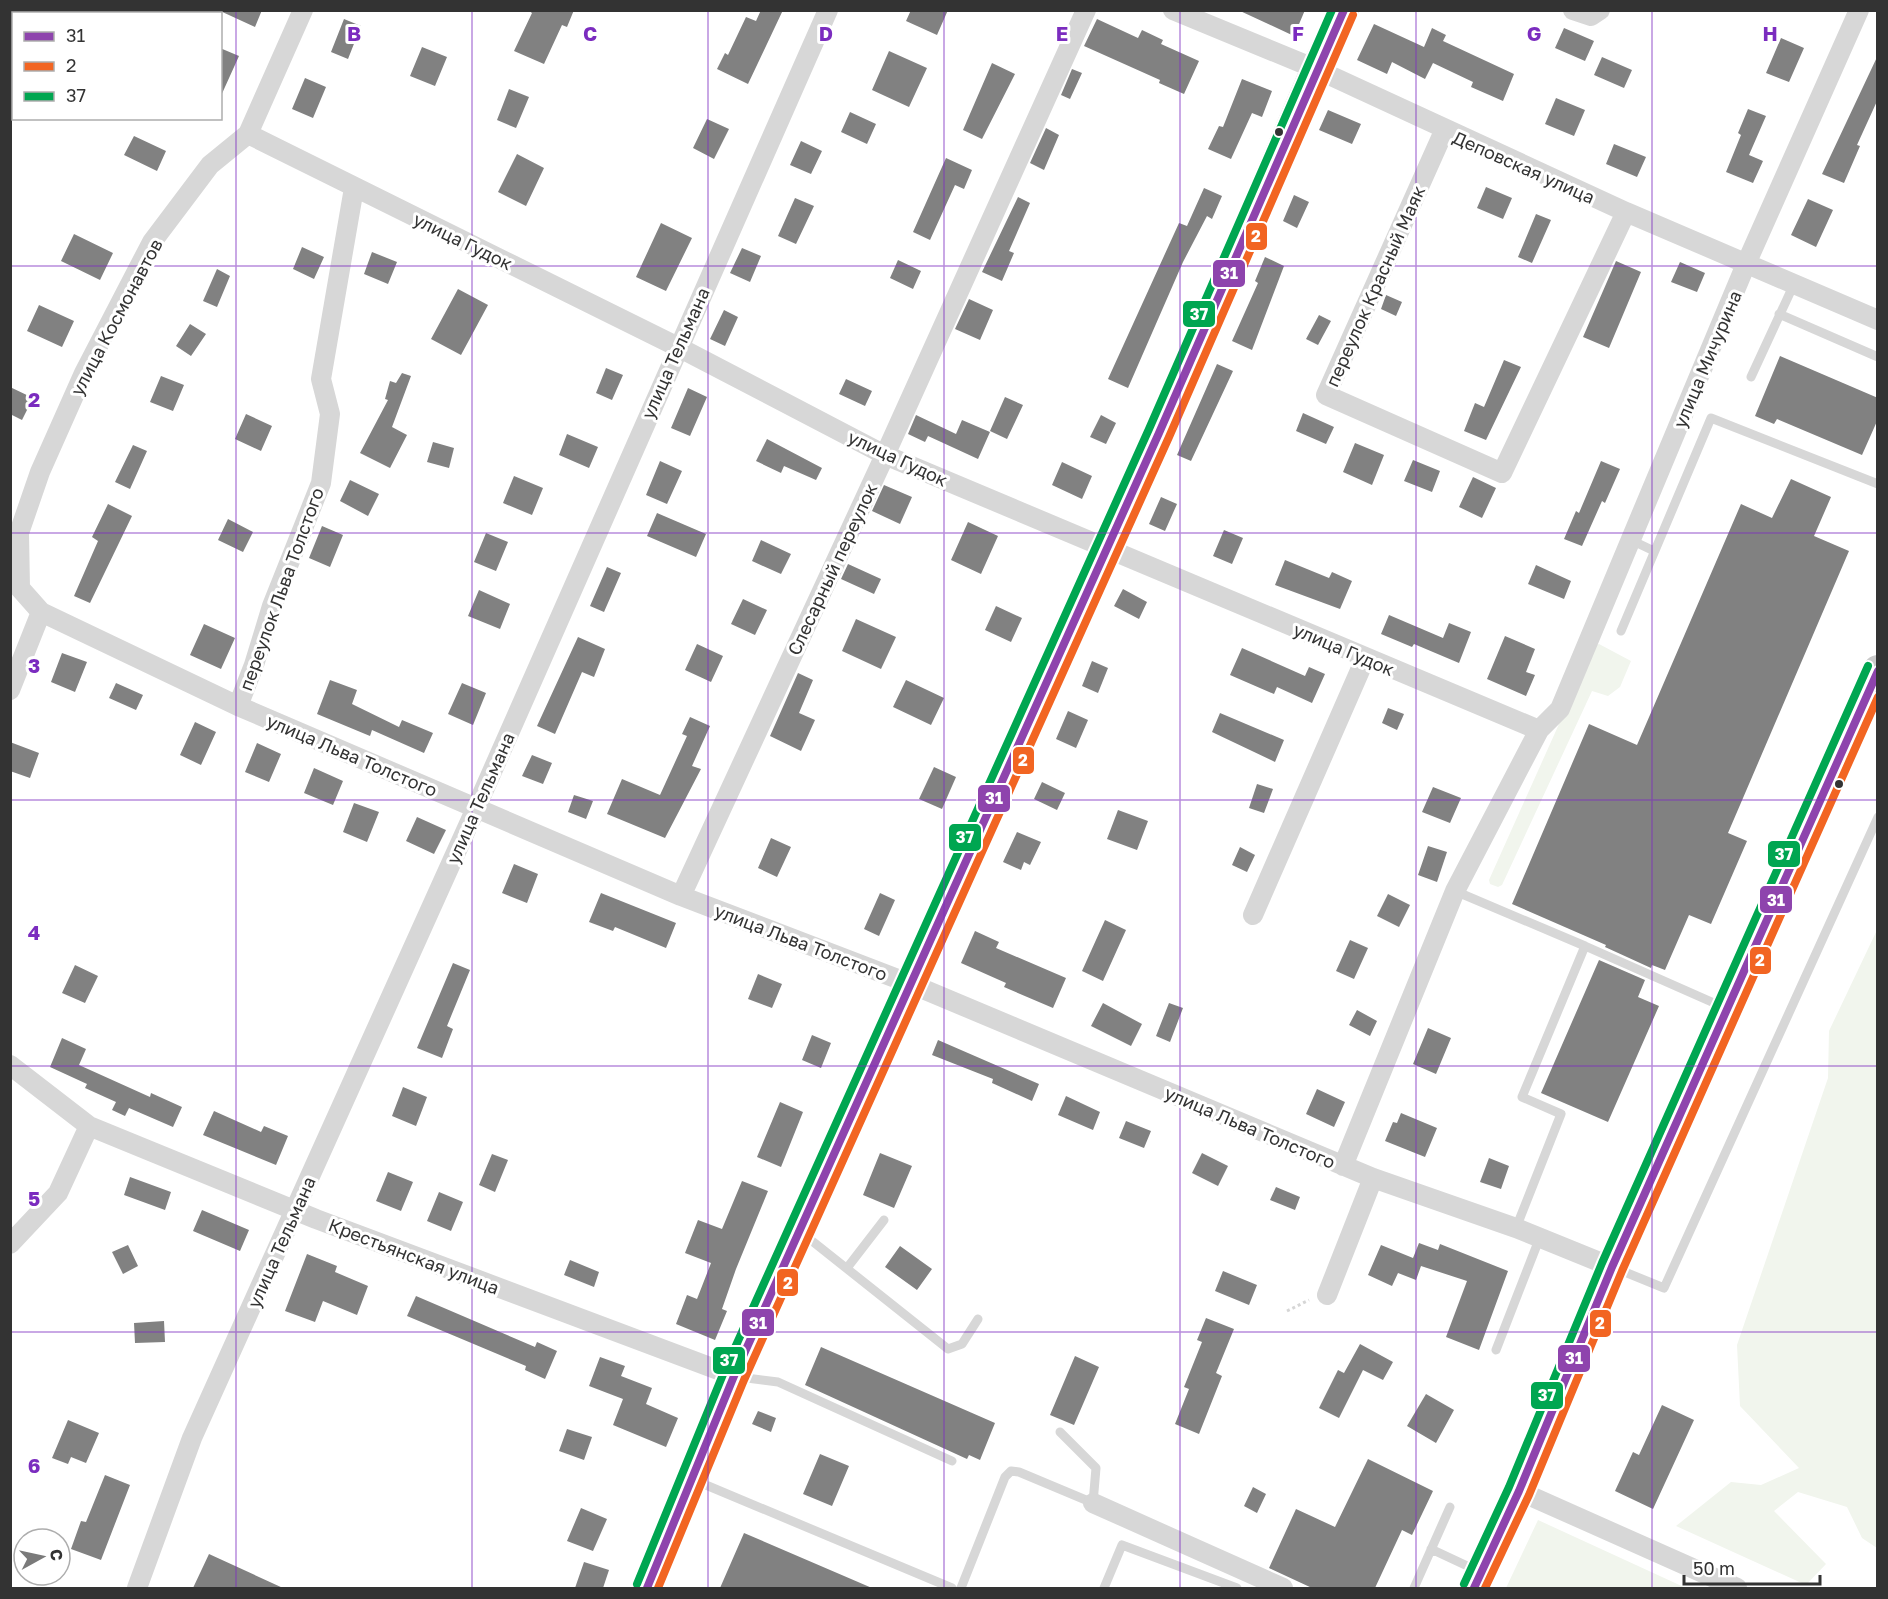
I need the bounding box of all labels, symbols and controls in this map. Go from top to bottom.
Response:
legend [12,12,222,120]
text: B [347,21,361,45]
text: C [583,21,597,45]
text: D [819,21,833,45]
text: E [1056,21,1068,45]
text: F [1292,21,1304,45]
text: G [1527,21,1541,45]
text: H [1762,21,1778,45]
text: 31 [66,24,86,46]
text: 2 [66,54,76,76]
text: 37 [66,84,86,106]
unlabelled marker [1273,126,1285,138]
street label: Деповская улица [1450,126,1598,208]
street label: переулок Красный Маяк [1321,182,1429,390]
street label: улица Гудок [410,208,516,274]
line badge: 2 [1245,222,1268,251]
text: 2 [1251,226,1261,246]
street label: улица Космонавтов [65,235,167,399]
line badge: 31 [1212,259,1246,288]
text: 31 [1220,263,1238,283]
street label: улица Тельмана [636,284,714,422]
street label: улица Мичурина [1668,287,1746,431]
line badge: 37 [1182,300,1216,328]
text: 37 [1190,304,1209,324]
text: 2 [28,387,40,411]
street label: улица Гудок [845,425,951,491]
street label: Слесарный переулок [782,480,882,658]
street label: переулок Льва Толстого [234,485,328,693]
street label: улица Гудок [1290,618,1398,680]
text: 3 [28,653,40,677]
street label: улица Льва Толстого [263,709,441,801]
street label: улица Тельмана [441,729,519,867]
line badge: 2 [1012,746,1035,775]
text: 2 [1018,750,1028,770]
unlabelled marker [1833,778,1845,790]
line badge: 31 [977,784,1011,813]
text: 31 [985,788,1003,808]
line badge: 37 [948,823,982,852]
text: 37 [956,827,975,847]
line badge: 37 [1767,840,1801,868]
text: 37 [1775,844,1794,864]
line badge: 31 [1759,885,1793,914]
text: 31 [1767,890,1785,910]
street label: улица Льва Толстого [712,899,890,985]
text: 4 [28,920,40,944]
line badge: 2 [1749,946,1772,975]
text: 2 [1755,950,1765,970]
street label: улица Льва Толстого [1161,1081,1339,1173]
street label: улица Тельмана [242,1173,320,1311]
text: 5 [28,1186,40,1210]
street label: Крестьянская улица [326,1213,502,1299]
line badge: 2 [776,1268,799,1297]
text: 2 [783,1273,793,1293]
line badge: 31 [741,1308,775,1337]
line badge: 2 [1589,1309,1612,1338]
text: 31 [749,1313,767,1333]
text: 2 [1595,1313,1605,1333]
line badge: 31 [1557,1344,1591,1373]
line badge: 37 [712,1346,746,1375]
text: 31 [1565,1348,1583,1368]
text: 37 [720,1350,739,1370]
line badge: 37 [1530,1381,1564,1410]
text: 37 [1538,1385,1557,1405]
text: 6 [28,1453,40,1477]
north arrow [12,1527,72,1587]
text: С [46,1548,68,1562]
scale bar [1684,1548,1820,1586]
text: 50 m [1693,1557,1735,1579]

